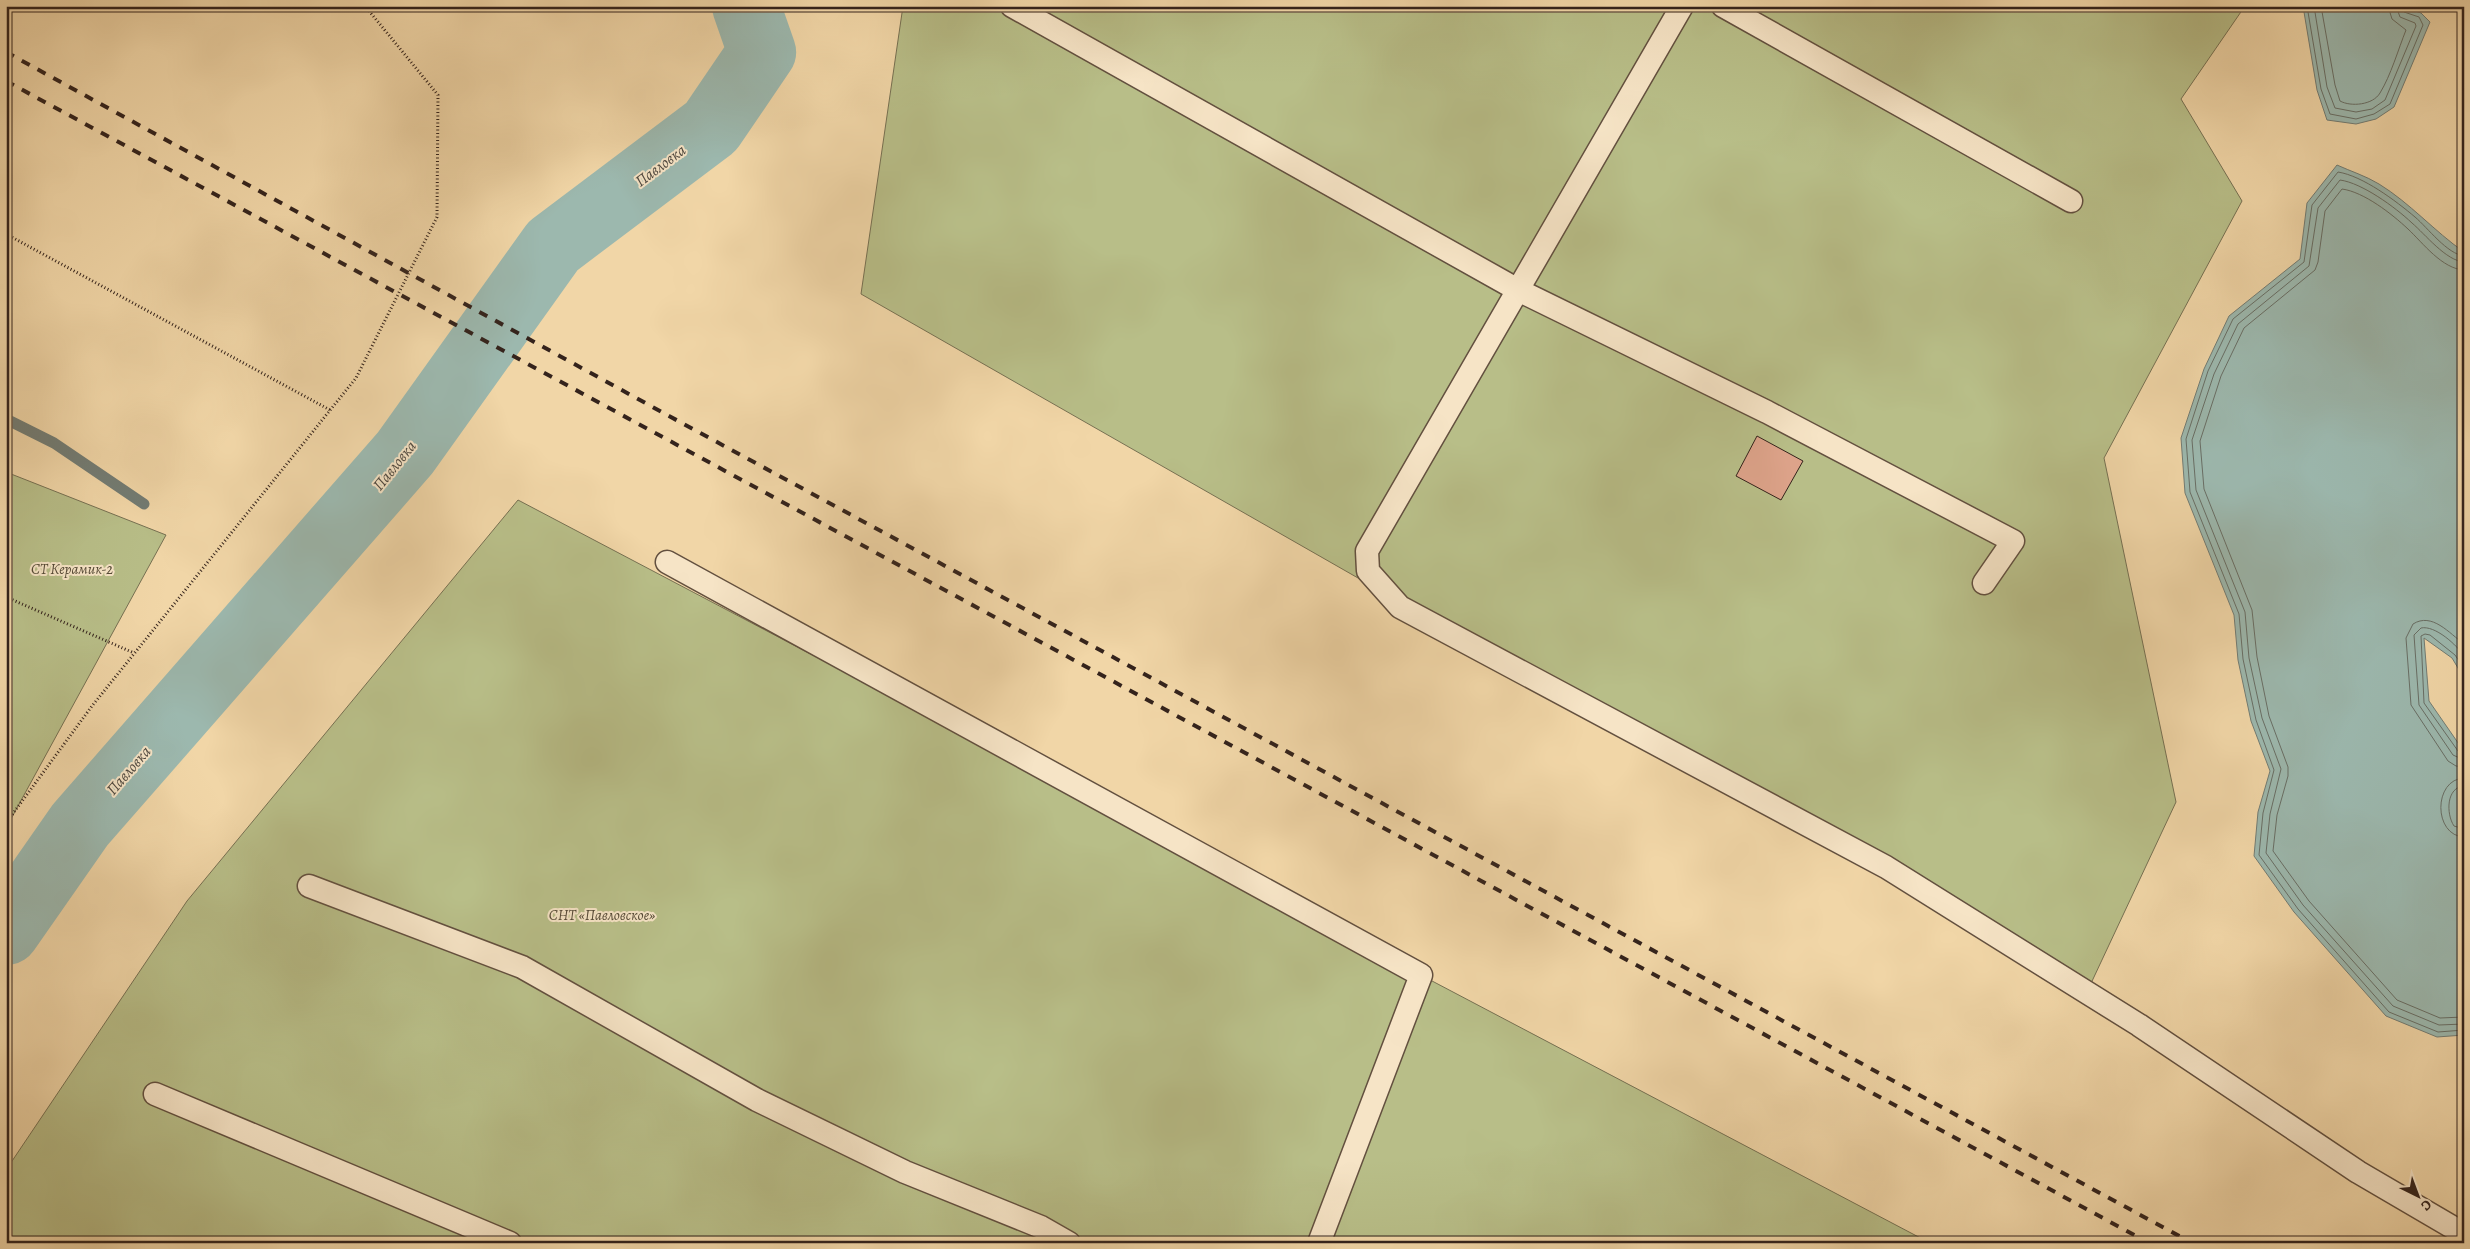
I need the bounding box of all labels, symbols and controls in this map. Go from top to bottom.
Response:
water label: Павловка [631,139,690,192]
water label: Павловка [368,436,422,495]
park label: СТ Керамик-2 [31,559,113,579]
water label: Павловка [101,741,156,800]
park label: СНТ «Павловское» [549,905,655,925]
north arrow [2392,1172,2442,1222]
text: С [2417,1195,2436,1215]

